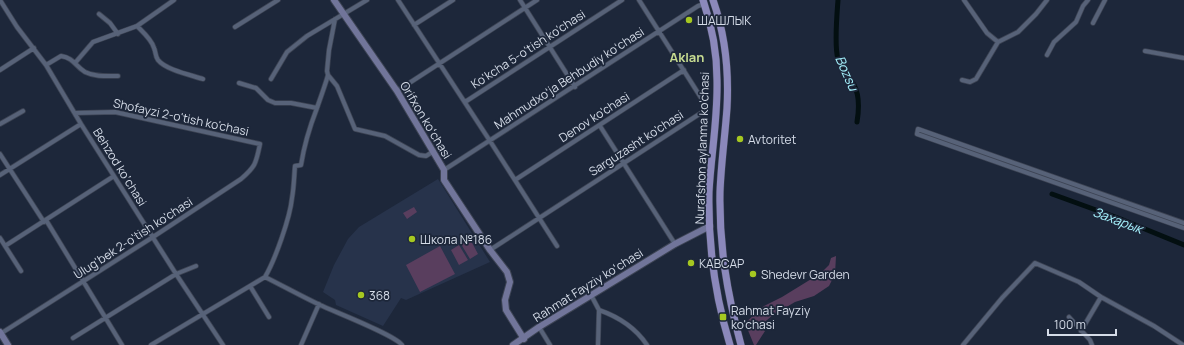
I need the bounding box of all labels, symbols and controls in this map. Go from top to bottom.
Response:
street label: Ko'kcha 5-o'tish ko'chasi [468,6,588,92]
place label: ШАШЛЫК [697,12,752,29]
marker: ШАШЛЫК [684,15,694,25]
street label: Mahmudxoʻja Behbudiy koʻchasi [491,23,647,133]
district label: Aklan [670,48,704,66]
water label: Bozsu [831,53,863,95]
street label: Nurafshon aylanma ko'chasi [691,71,713,225]
street label: Orifxon koʻchasi [396,78,456,162]
street label: Denov ko'chasi [555,88,633,146]
street label: Shofayzi 2-o'tish ko'chasi [112,94,250,140]
street label: Sarguzasht ko'chasi [585,106,687,180]
street label: Behzod ko‘chasi [89,125,151,209]
place label: Avtoritet [748,131,797,148]
marker: Avtoritet [735,134,745,144]
street label: Ulug'bek 2-o'tish ko'chasi [70,193,196,283]
water label: Захарык [1091,202,1148,239]
place label: Школа №186 [420,231,492,248]
marker: Школа №186 [407,234,417,244]
street label: Rahmat Fayziy koʻchasi [530,244,646,326]
place label: КАВСАР [699,255,744,272]
marker: КАВСАР [686,258,696,268]
place label: Shedevr Garden [761,266,850,283]
marker: Shedevr Garden [748,269,758,279]
place label: 368 [369,287,390,304]
marker: 368 [356,290,366,300]
place label: Rahmat Fayziy ko'chasi [731,302,811,333]
scale bar [1048,311,1116,337]
marker: Rahmat Fayziy ko'chasi [718,312,728,322]
text: 100 m [1054,316,1086,333]

